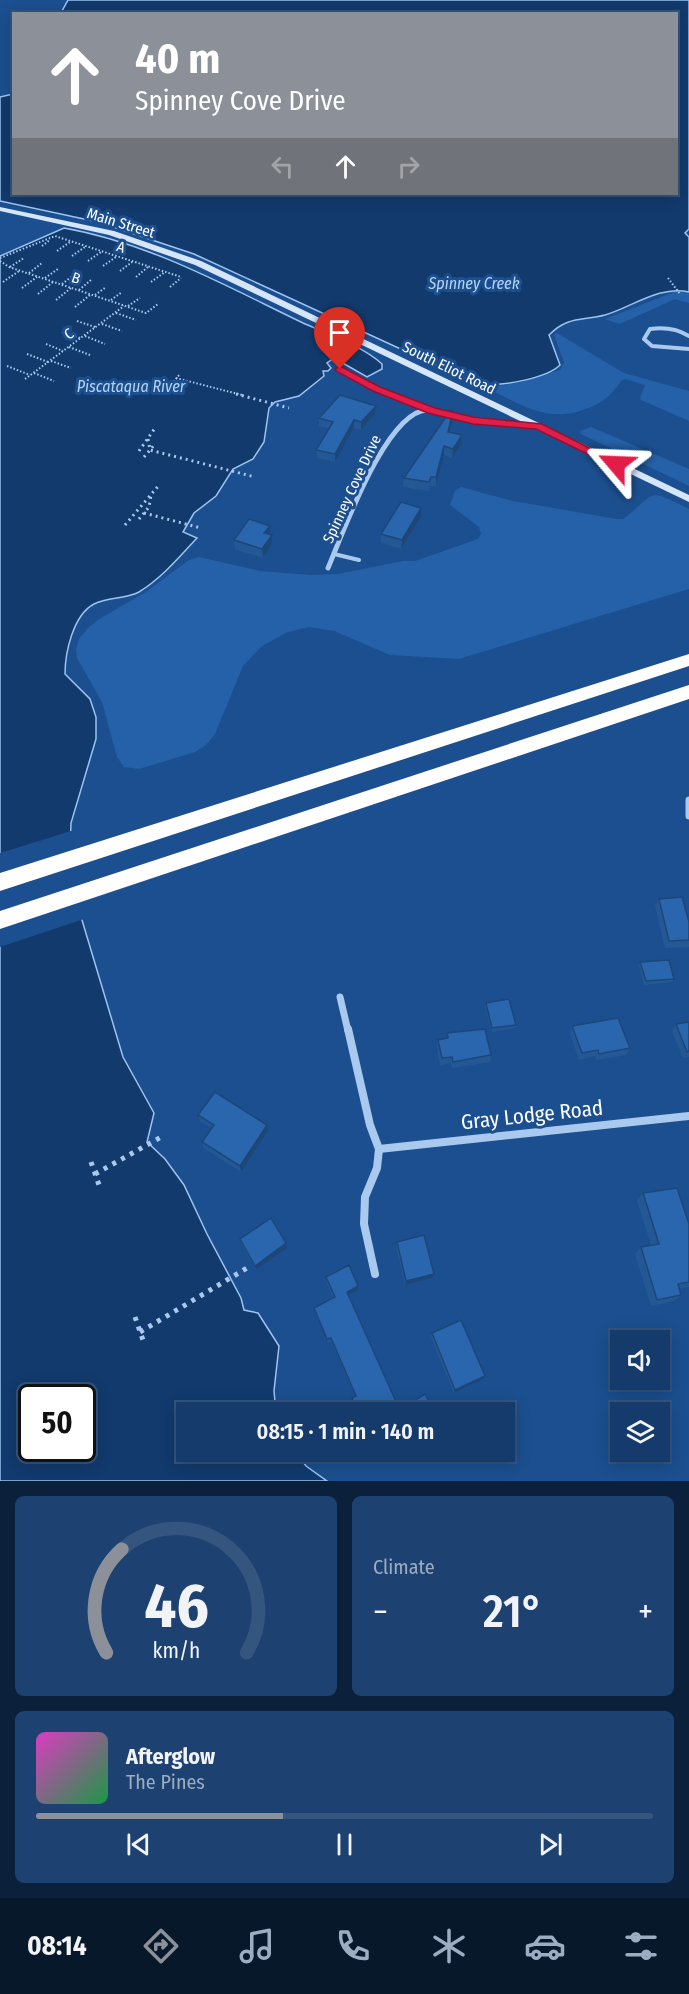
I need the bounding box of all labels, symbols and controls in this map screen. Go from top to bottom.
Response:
text: 40 m [135,34,220,84]
icon: ahead [36,36,114,114]
text: Spinney Cove Drive [135,85,346,117]
icon: left [266,150,299,183]
icon: ahead [329,150,362,183]
icon: right [392,150,425,183]
street label: Main Street [85,204,157,242]
street label: A [114,237,128,257]
street label: B [69,268,83,288]
water label: Spinney Creek [427,274,520,293]
pin [314,307,365,369]
icon: arrive [323,316,356,349]
street label: C [61,324,78,344]
street label: South Eliot Road [399,338,499,398]
water label: Piscataqua River [77,377,186,396]
street label: Spinney Cove Drive [319,432,385,546]
position arrow [584,432,648,496]
street label: Gray Lodge Road [460,1095,604,1135]
map controls [610,1330,670,1462]
button: sound [610,1330,670,1390]
speed limit sign: 50 [18,1384,96,1462]
button: layers [610,1402,670,1462]
text: 08:15 · 1 min · 140 m [257,1418,434,1445]
text: Climate [373,1555,435,1579]
text: 46 [144,1569,208,1644]
text: 21° [483,1585,543,1639]
text: − [373,1592,388,1632]
text: + [638,1592,653,1632]
text: km/h [152,1638,200,1664]
text: Afterglow [126,1743,215,1770]
text: The Pines [126,1770,205,1794]
icon: previous [122,1828,155,1861]
icon: pause [328,1828,361,1861]
icon: next [534,1828,567,1861]
icon: directions [140,1925,182,1967]
icon: music [236,1925,278,1967]
icon: phone [332,1925,374,1967]
icon: climate [428,1925,470,1967]
icon: car [524,1925,566,1967]
icon: filters [620,1925,662,1967]
text: 08:14 [27,1930,87,1962]

